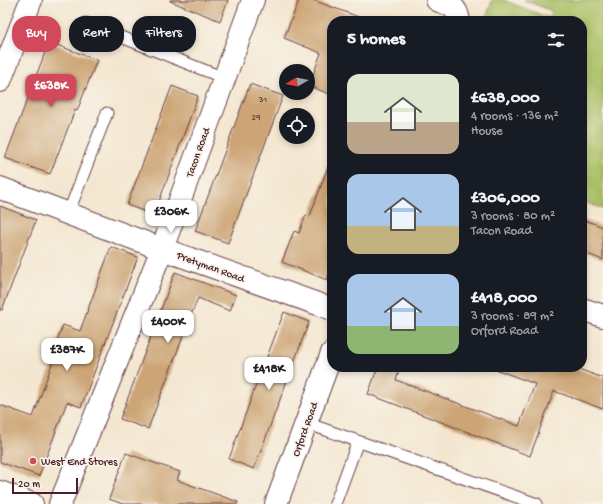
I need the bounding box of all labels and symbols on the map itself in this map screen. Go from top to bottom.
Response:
north arrow [279,64,315,100]
pin: £638K [23,74,79,108]
house number: 31 [258,95,268,106]
house number: 29 [252,113,261,124]
street label: Tacon Road [184,125,214,180]
pin: £306K [143,200,199,234]
street label: Pretyman Road [174,250,247,286]
pin: £400K [140,310,196,344]
pin: £387K [39,338,95,372]
pin: £418K [241,357,297,391]
street label: Orford Road [290,399,322,458]
marker: West End Stores [28,456,38,466]
place label: West End Stores [41,457,118,469]
scale bar [12,476,78,495]

